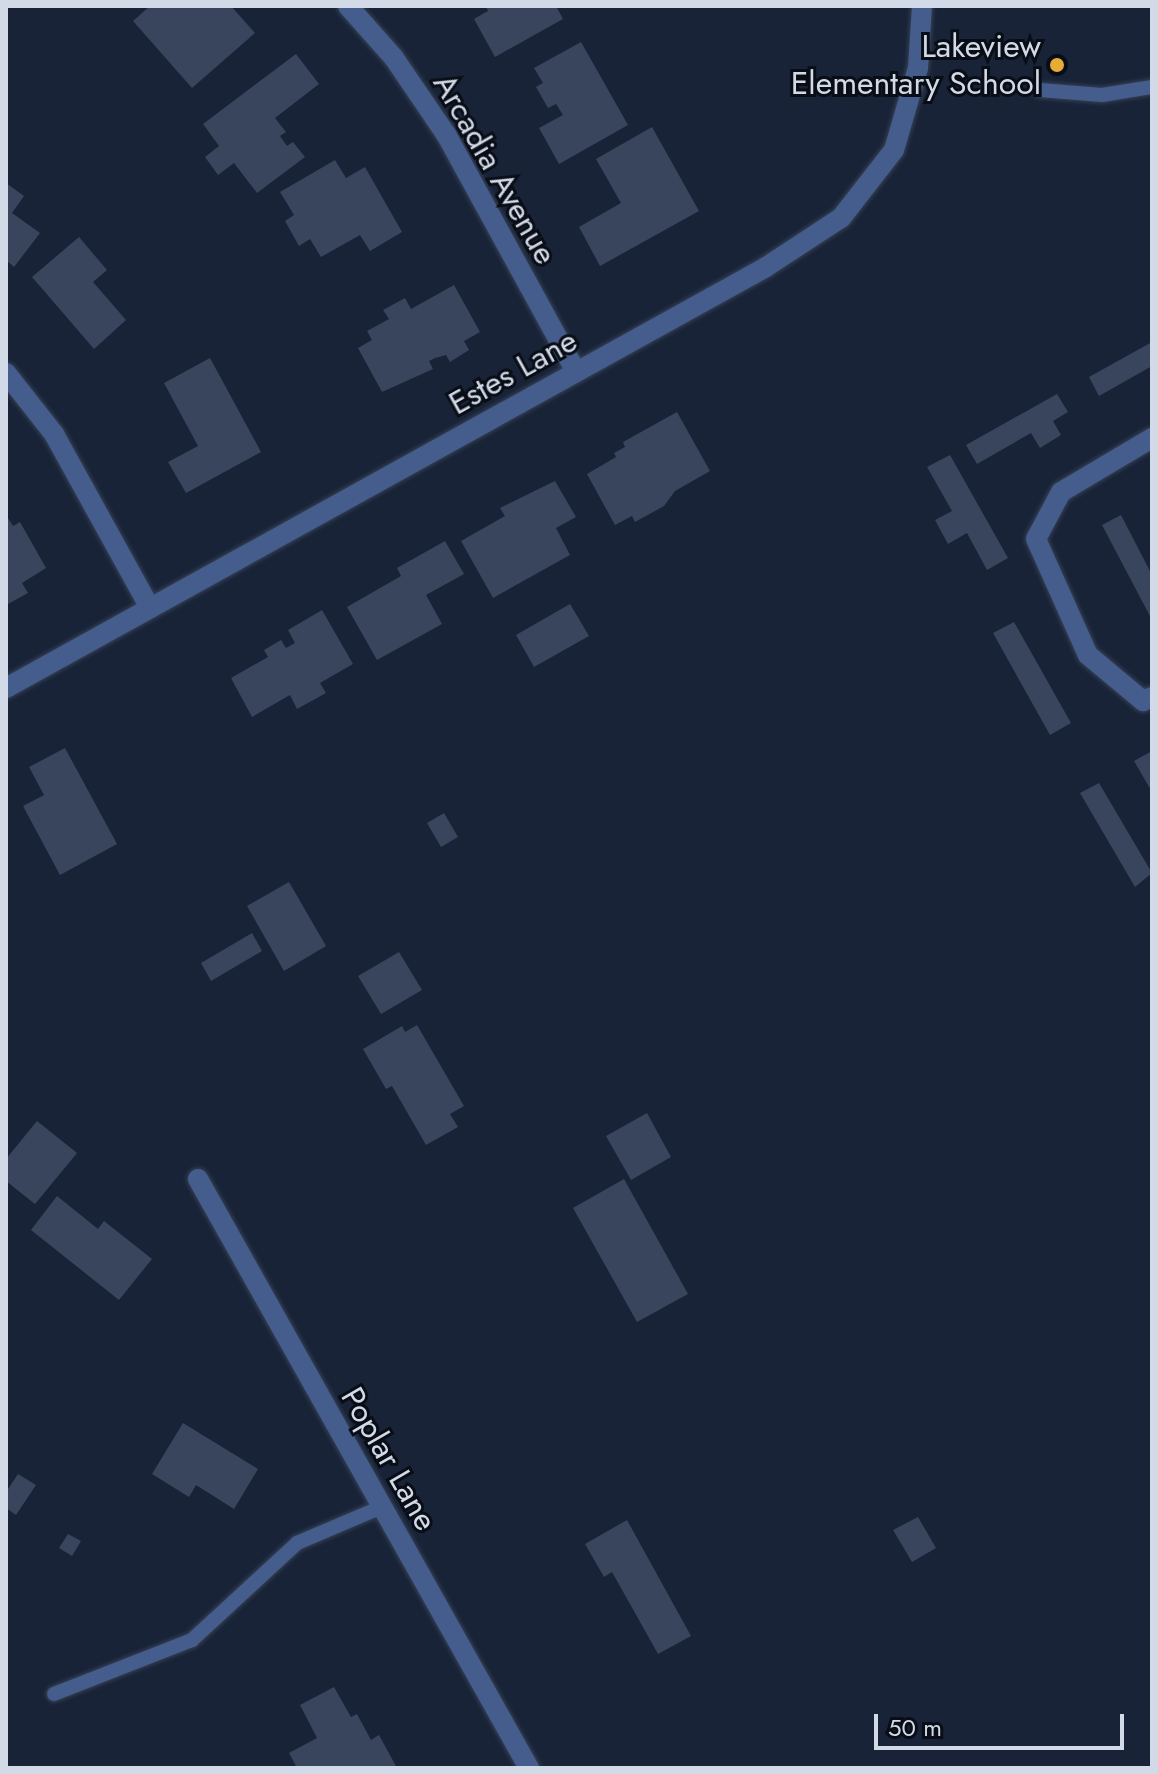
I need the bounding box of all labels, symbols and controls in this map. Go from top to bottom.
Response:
place label: Lakeview Elementary School [791,28,1041,103]
marker: Lakeview Elementary School [1048,56,1066,74]
street label: Arcadia Avenue [425,67,565,271]
street label: Estes Lane [442,321,584,423]
street label: Poplar Lane [333,1381,445,1537]
scale bar [878,1698,1128,1748]
text: 50 m [888,1710,942,1745]

